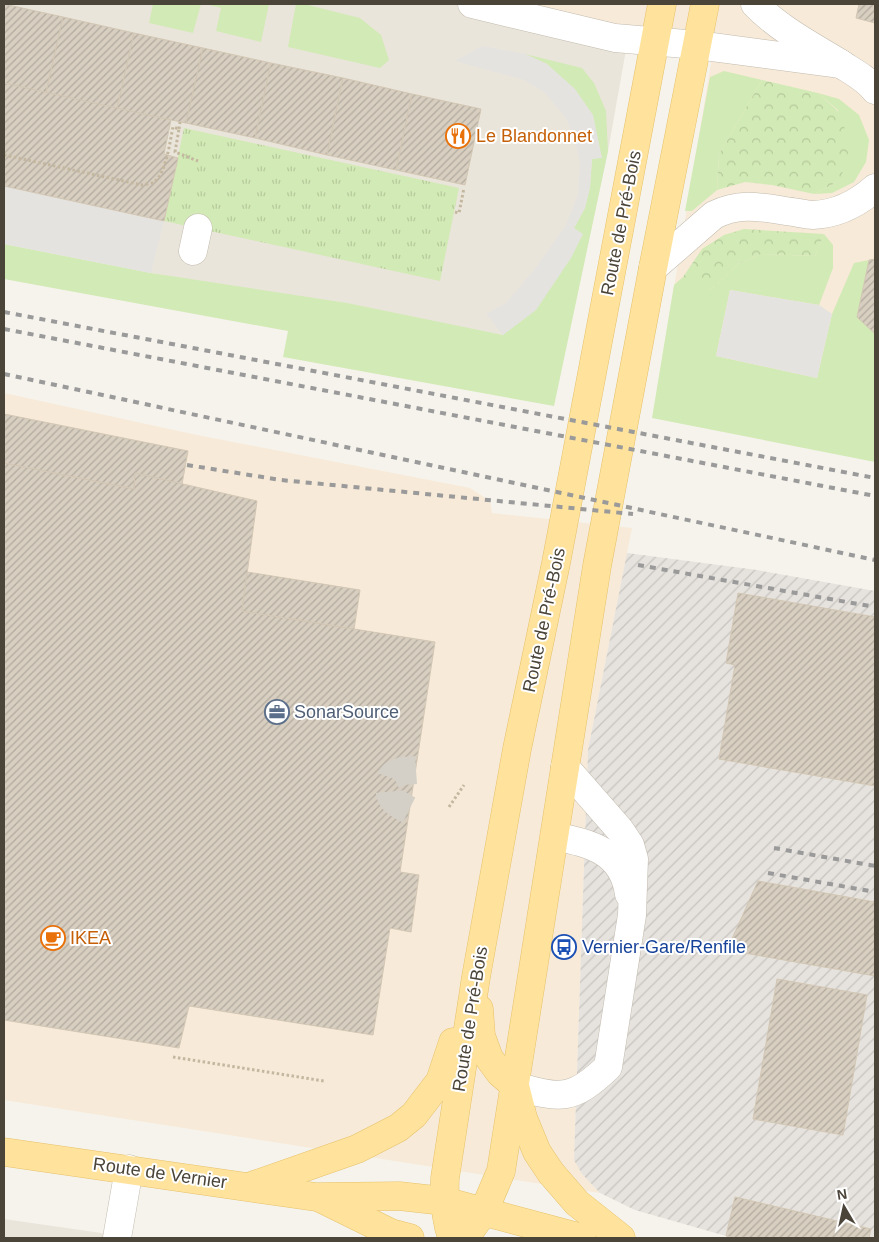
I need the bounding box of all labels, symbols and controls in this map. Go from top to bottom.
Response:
restaurant icon: Le Blandonnet [445,123,471,149]
place label: Le Blandonnet [476,126,592,146]
street label: Route de Pré-Bois [597,149,645,297]
street label: Route de Pré-Bois [519,546,569,694]
office icon: SonarSource [264,699,290,725]
place label: SonarSource [294,702,399,722]
cafe icon: IKEA [40,925,66,951]
place label: IKEA [70,928,111,948]
bus stop icon: Vernier-Gare/Renfile [551,934,577,960]
place label: Vernier-Gare/Renfile [582,937,746,957]
street label: Route de Pré-Bois [449,945,491,1093]
street label: Route de Vernier [92,1154,228,1192]
north arrow [819,1182,869,1232]
text: N [836,1185,848,1203]

